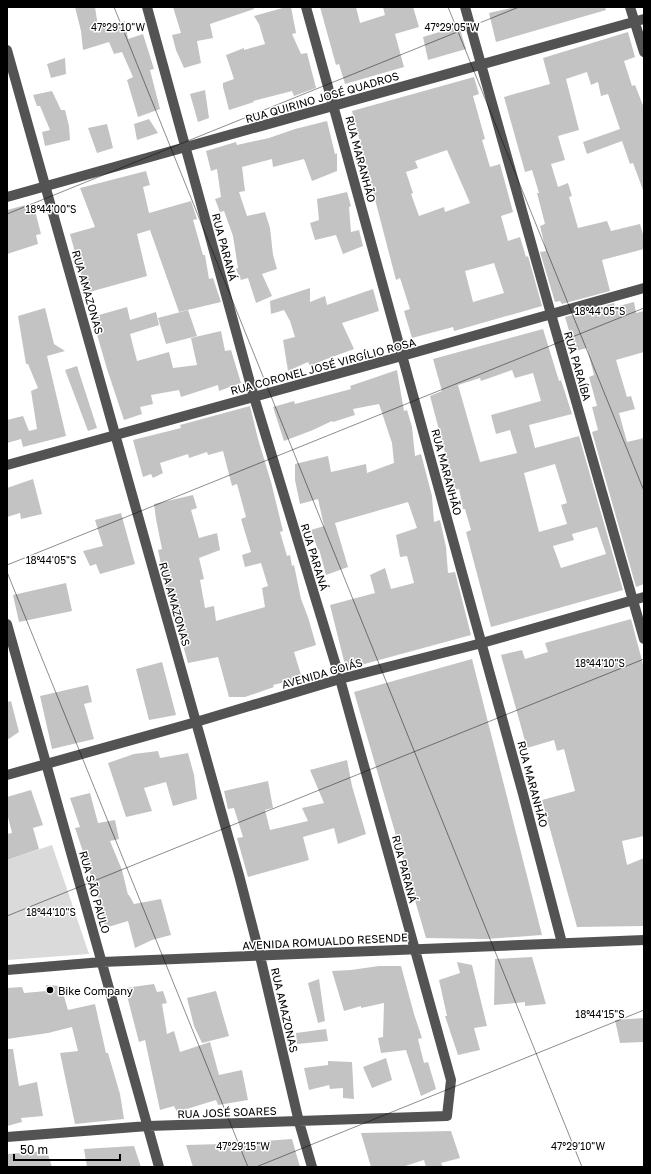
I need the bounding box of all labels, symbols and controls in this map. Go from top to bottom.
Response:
text: 47°29'10"W [91,21,145,33]
text: 47°29'05"W [424,21,480,33]
street label: RUA QUIRINO JOSÉ QUADROS [244,69,400,125]
street label: RUA MARANHÃO [343,114,379,204]
text: 18°44'00"S [25,203,77,215]
street label: RUA PARANÁ [210,212,240,283]
street label: RUA AMAZONAS [70,249,106,335]
text: 18°44'05"S [575,305,625,317]
street label: RUA PARAÍBA [562,330,594,403]
street label: RUA CORONEL JOSÉ VIRGÍLIO ROSA [229,335,418,397]
street label: RUA MARANHÃO [429,427,465,517]
street label: RUA PARANÁ [299,522,332,593]
text: 18°44'05"S [26,554,76,566]
street label: RUA AMAZONAS [157,561,193,647]
street label: AVENIDA GOIÁS [280,655,364,691]
text: 18°44'10"S [575,657,625,669]
street label: RUA MARANHÃO [515,739,551,829]
street label: RUA PARANÁ [390,834,420,905]
street label: RUA SÃO PAULO [77,849,113,935]
text: 18°44'10"S [26,906,76,918]
street label: AVENIDA ROMUALDO RESENDE [242,930,408,952]
street label: RUA AMAZONAS [269,966,301,1054]
place label: Bike Company [58,984,133,997]
marker: Bike Company [45,985,55,995]
text: 18°44'15"S [575,1008,625,1020]
street label: RUA JOSÉ SOARES [177,1104,277,1120]
scale bar [14,1136,120,1162]
text: 47°29'15"W [216,1140,270,1152]
text: 47°29'10"W [551,1140,605,1152]
text: 50 m [20,1142,48,1157]

